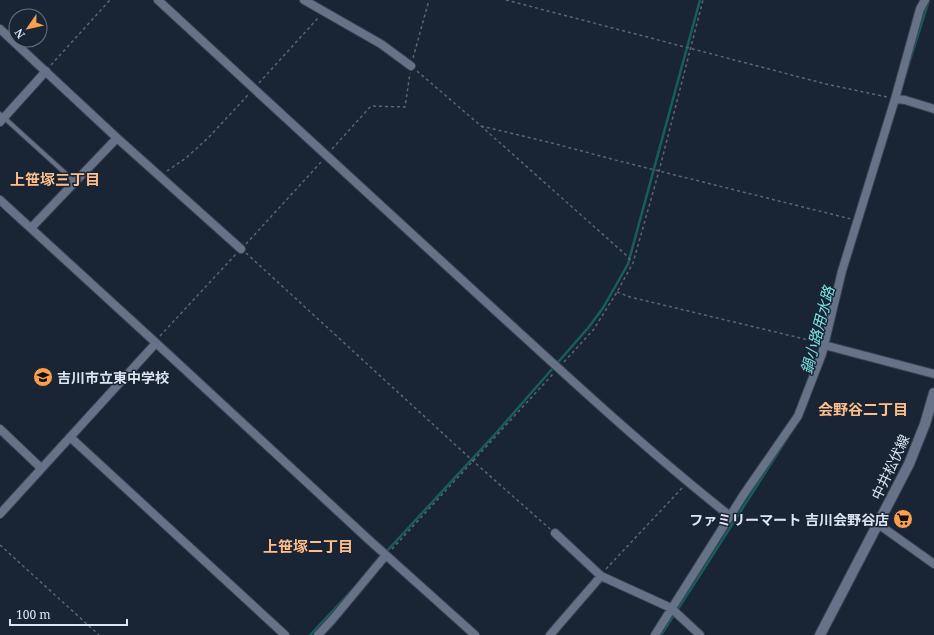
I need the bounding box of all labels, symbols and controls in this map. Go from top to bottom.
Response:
north arrow [8,8,48,48]
text: N [10,26,28,42]
district label: 上笹塚三丁目 [10,169,100,189]
water label: 鍋小路用水路 [796,282,839,376]
school or university icon: 吉川市立東中学校 [32,366,54,388]
place label: 吉川市立東中学校 [57,368,169,387]
district label: 会野谷二丁目 [818,399,908,419]
street label: 中井松伏線 [867,431,913,503]
supermarket icon: ファミリーマート 吉川会野谷店 [892,508,914,530]
place label: ファミリーマート 吉川会野谷店 [689,510,889,529]
district label: 上笹塚二丁目 [263,536,353,556]
scale bar [10,601,127,627]
text: 100 m [16,606,51,623]

